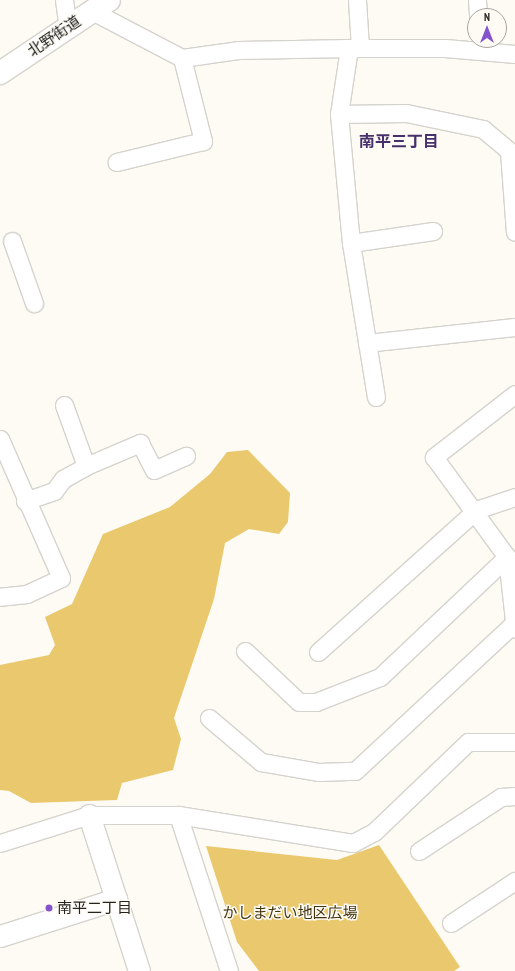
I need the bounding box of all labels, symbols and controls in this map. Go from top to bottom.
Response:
north arrow [467,8,507,48]
text: N [484,10,490,24]
street label: 北野街道 [24,12,84,60]
district label: 南平三丁目 [359,131,439,151]
place label: 南平二丁目 [57,899,132,917]
marker: 南平二丁目 [44,903,54,913]
park label: かしまだい地区広場 [223,904,357,922]

